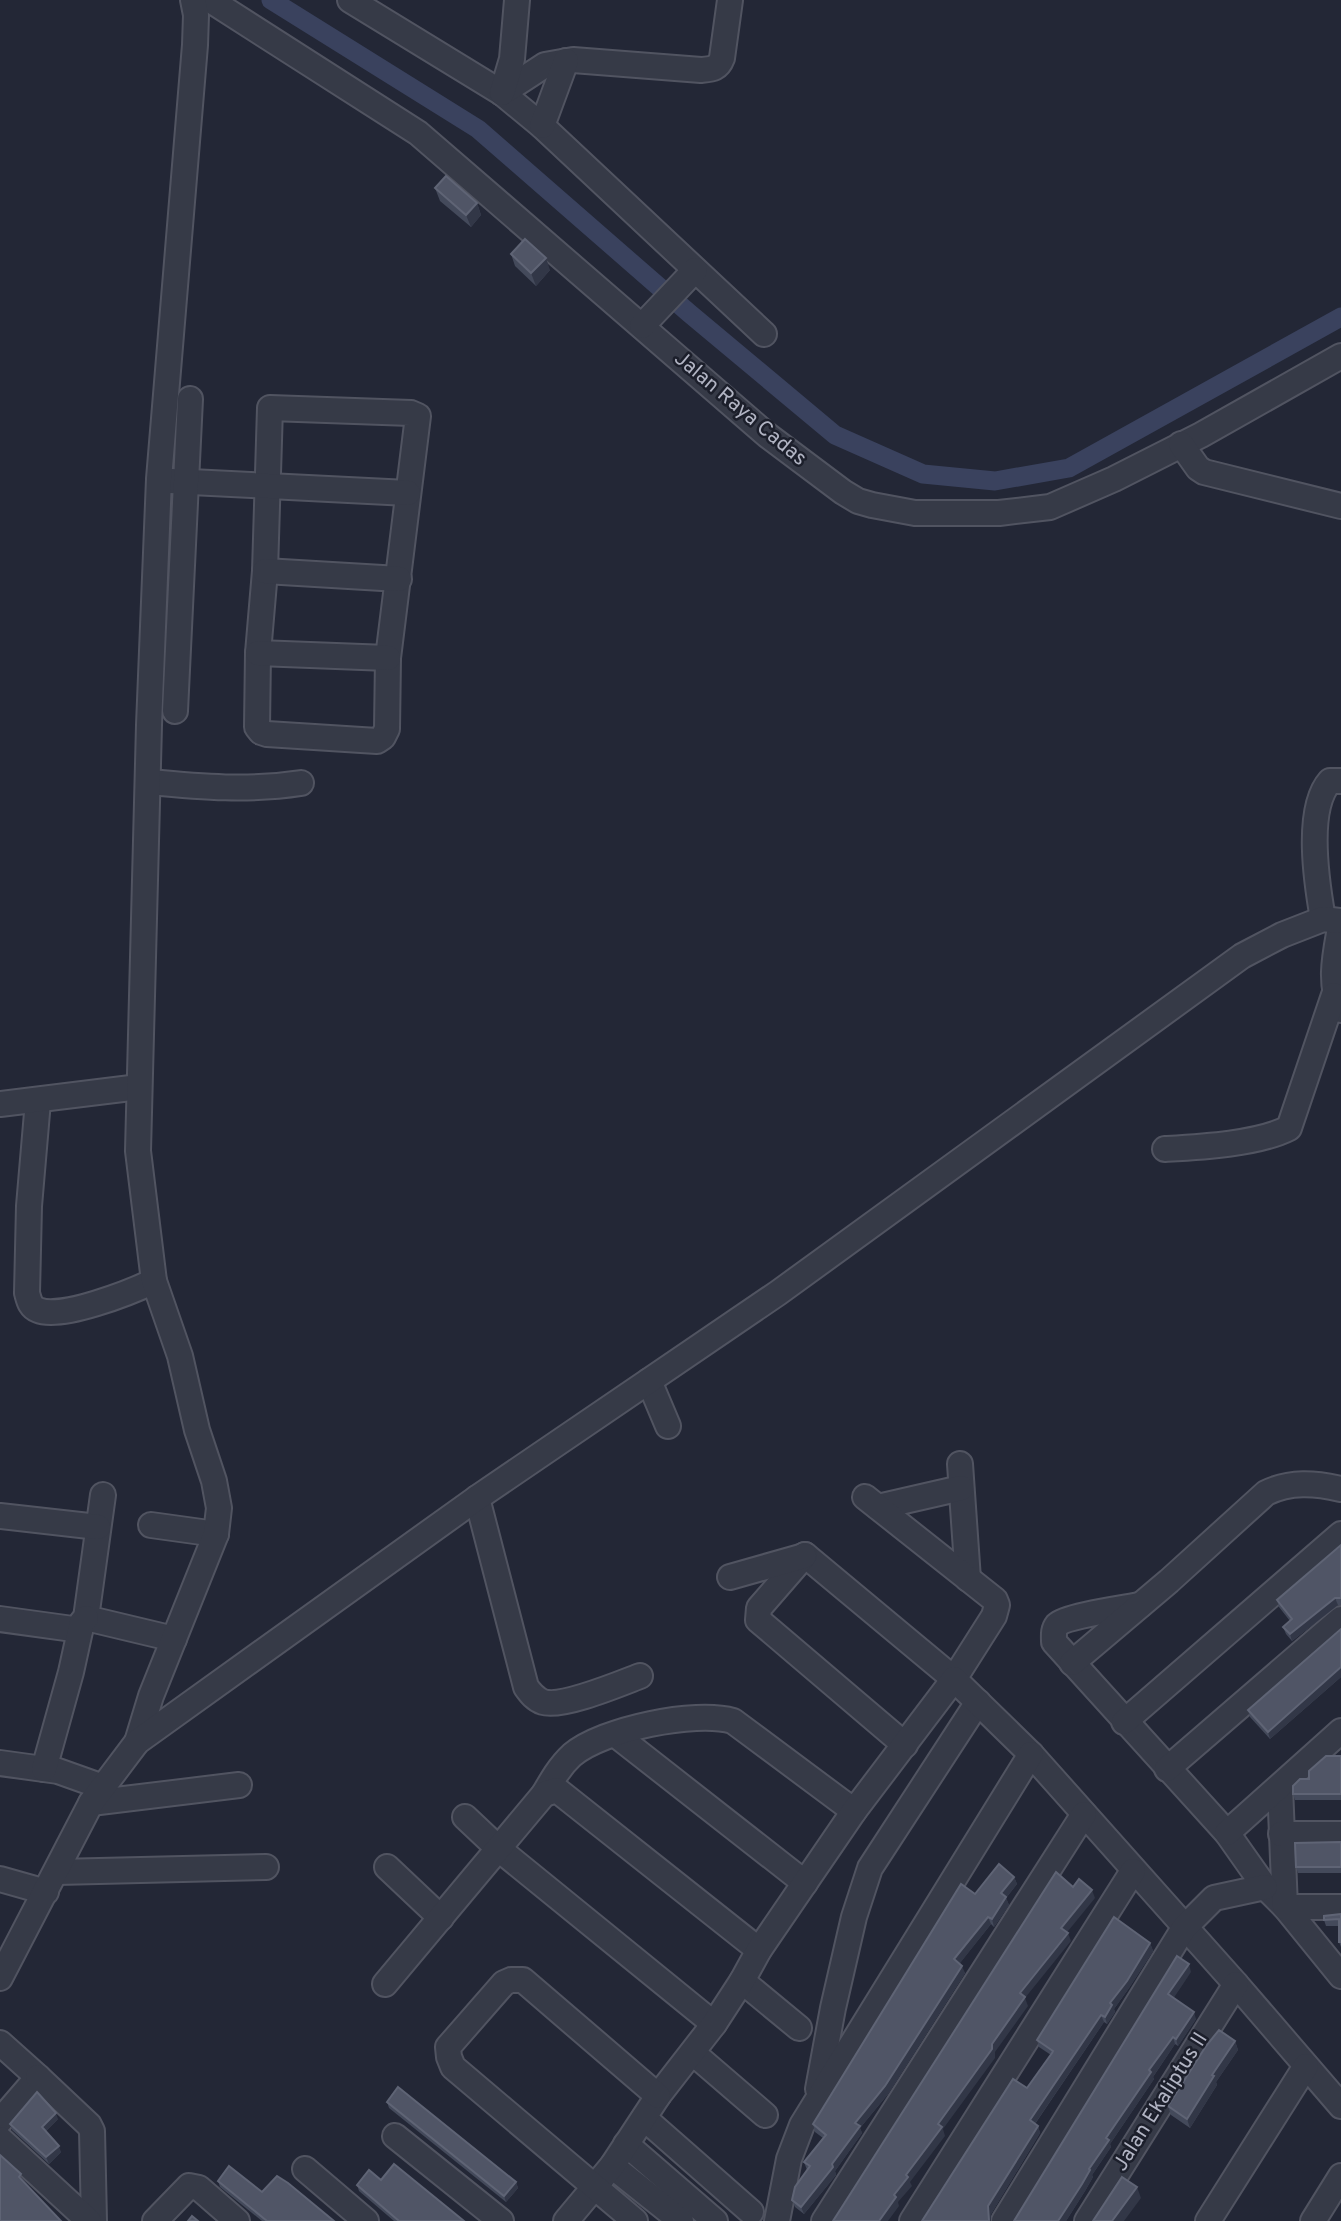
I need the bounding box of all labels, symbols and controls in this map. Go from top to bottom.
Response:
street label: Jalan Raya Cadas [668,346,812,472]
street label: Jalan Ekaliptus II [1108,2028,1214,2176]

